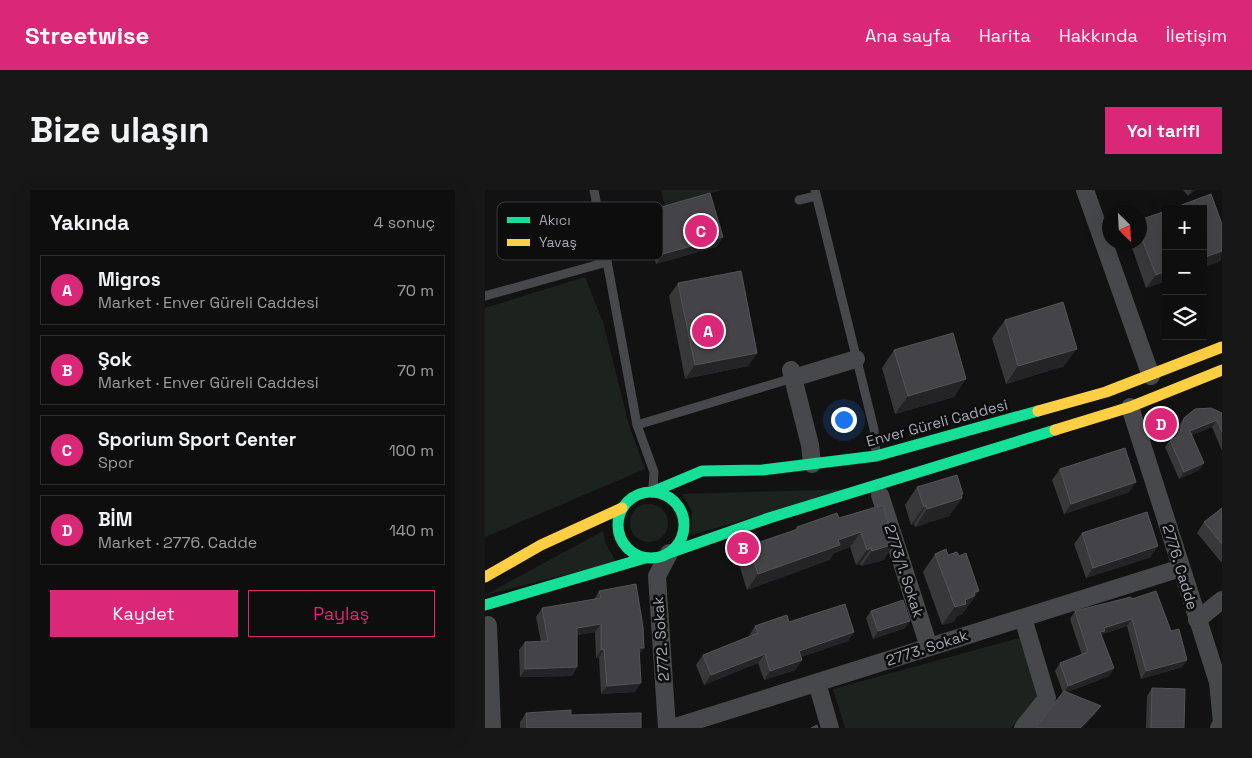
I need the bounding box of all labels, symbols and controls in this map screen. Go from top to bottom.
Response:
text: Streetwise [25,20,149,51]
text: Ana sayfa [865,24,951,47]
text: Harita [979,24,1031,47]
text: Hakkında [1059,24,1138,47]
text: İletişim [1166,24,1227,47]
button: Yol tarifi [1105,107,1222,154]
text: Bize ulaşın [30,108,210,152]
legend [497,202,663,260]
north arrow [1102,205,1147,250]
map controls [1162,205,1207,340]
button: + [1162,205,1207,250]
text: Yakında [50,209,129,236]
text: Akıcı [539,211,571,229]
text: 4 sonuç [374,212,435,233]
pin: C [685,212,717,250]
text: Yavaş [539,233,577,251]
button: − [1162,250,1207,295]
text: Migros [98,267,161,292]
text: A [62,280,72,301]
text: 70 m [397,280,434,301]
text: Market · Enver Güreli Caddesi [98,292,319,313]
button: layers [1162,295,1207,340]
pin: A [692,312,724,350]
text: Şok [98,347,132,372]
text: B [62,360,72,381]
text: 70 m [397,360,434,381]
text: Market · Enver Güreli Caddesi [98,372,319,393]
street label: Enver Güreli Caddesi [864,394,1010,451]
pin: D [1145,405,1177,443]
your location [831,407,857,433]
text: Sporium Sport Center [98,427,296,452]
text: C [62,440,72,461]
text: 100 m [389,440,434,461]
text: Spor [98,452,134,473]
text: BİM [98,507,132,532]
text: D [62,520,72,541]
text: 140 m [389,520,434,541]
street label: 2773/1. Sokak [880,522,928,620]
street label: 2776. Cadde [1158,522,1203,612]
pin: B [727,529,759,567]
text: Market · 2776. Cadde [98,532,257,553]
button: Kaydet [50,590,238,637]
button: Paylaş [248,590,435,637]
street label: 2772. Sokak [648,596,673,682]
street label: 2773. Sokak [883,625,970,670]

